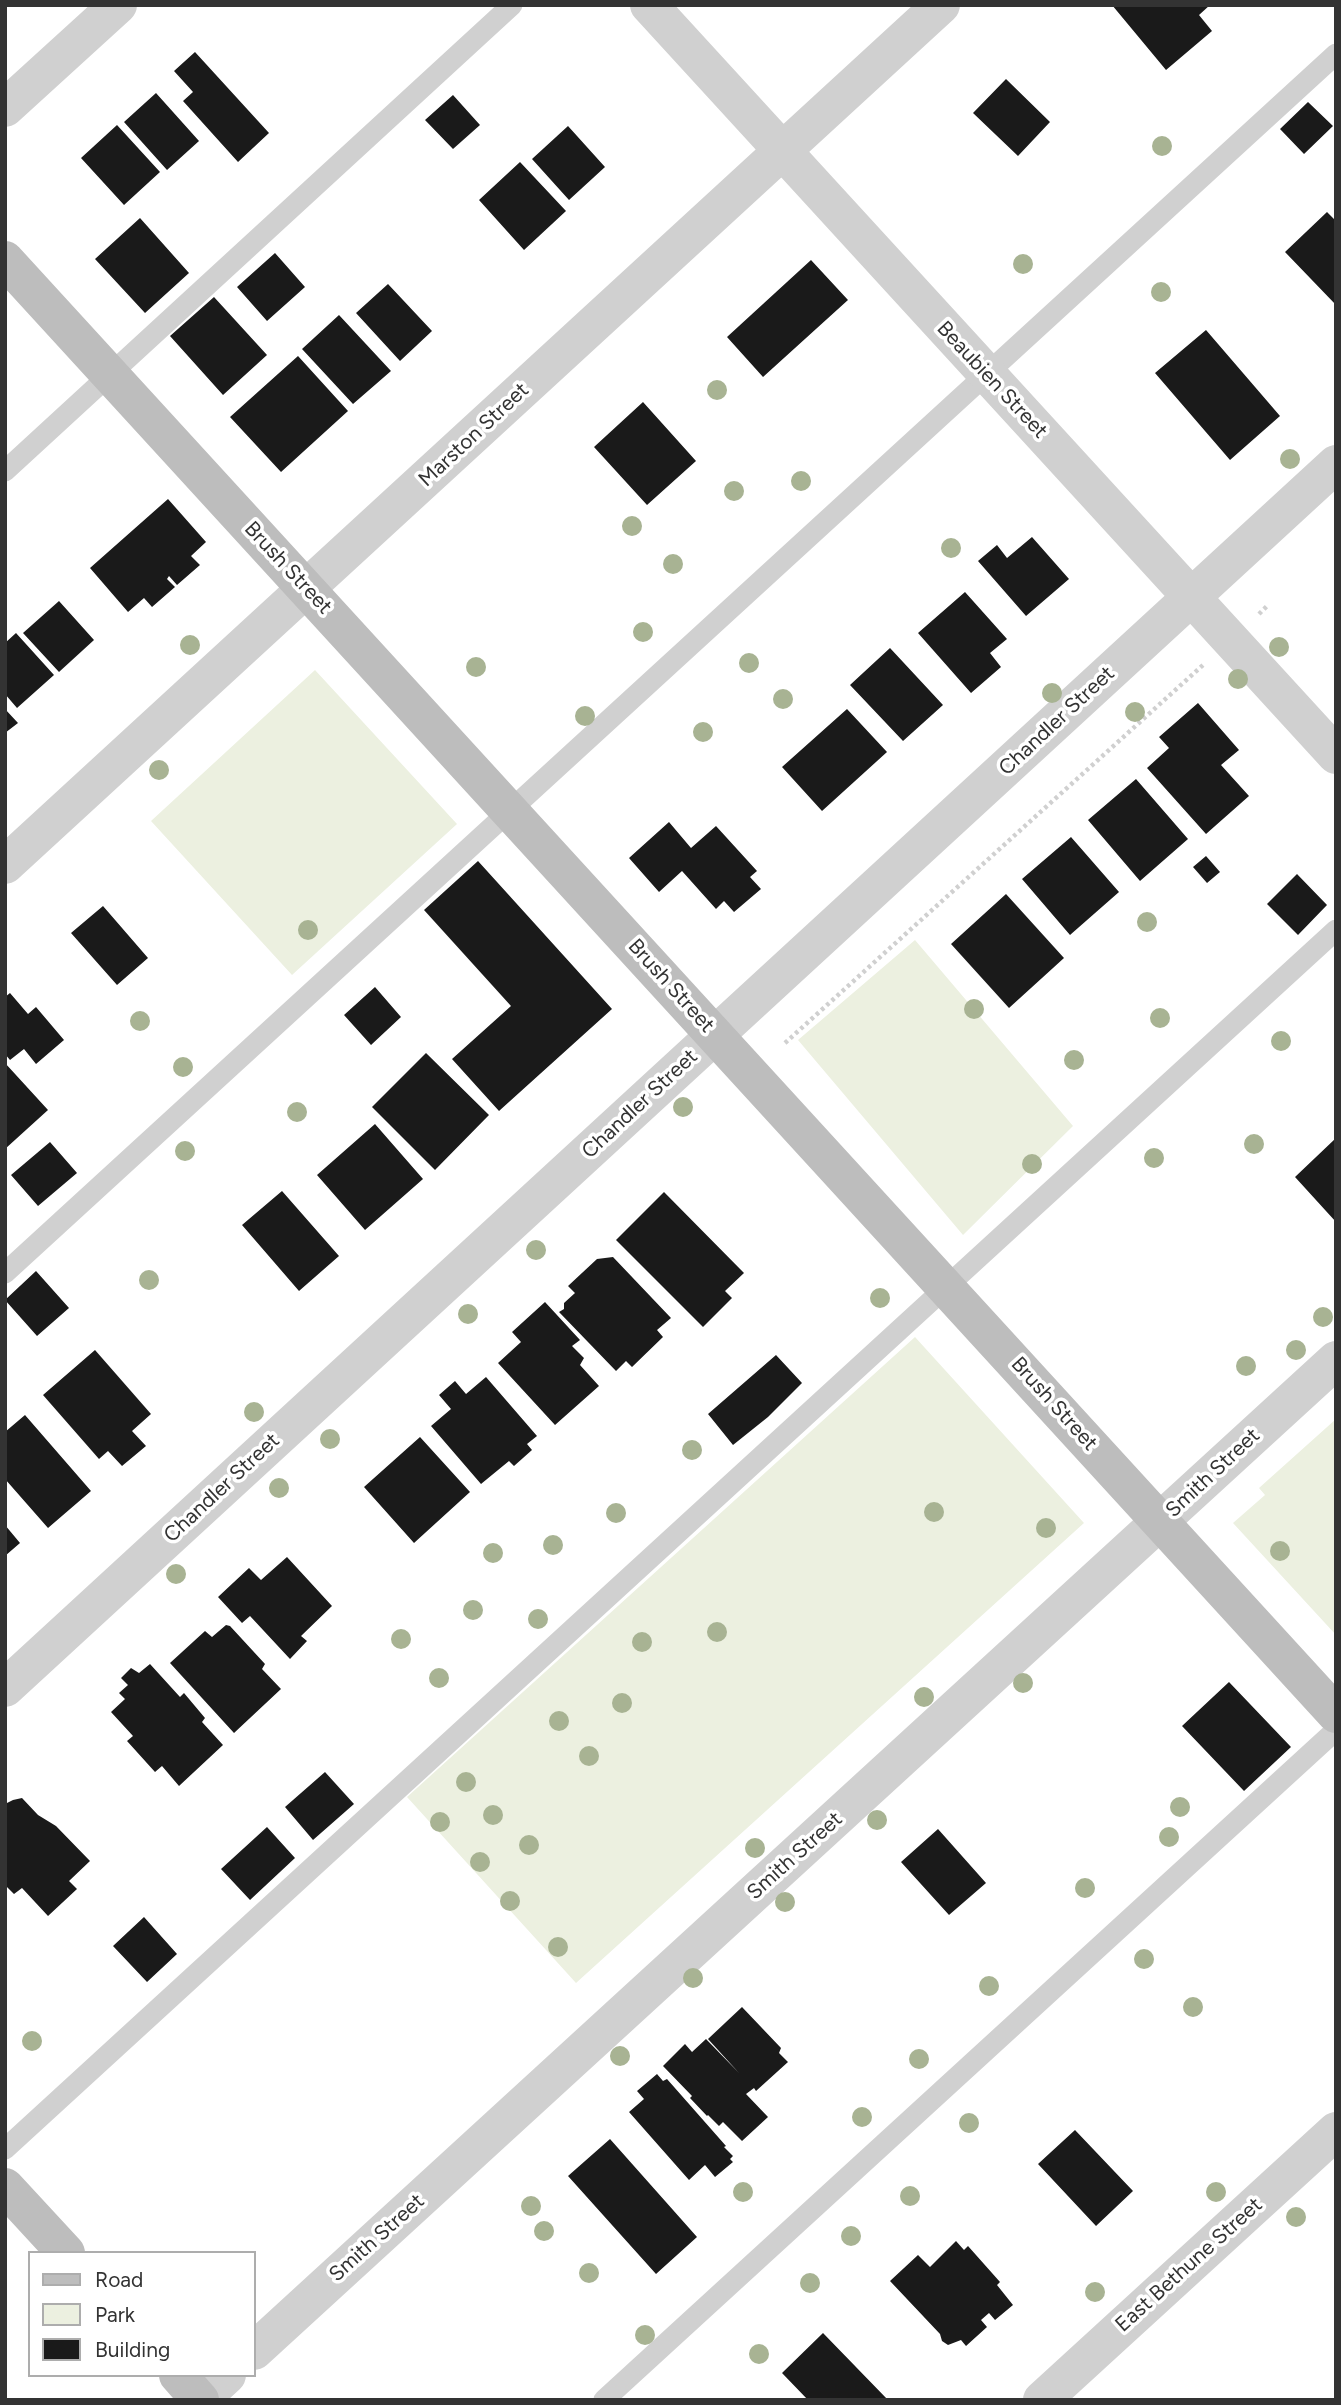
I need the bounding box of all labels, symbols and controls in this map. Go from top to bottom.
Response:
street label: Beaubien Street [931,316,1053,444]
street label: Marston Street [414,378,534,492]
street label: Brush Street [239,517,337,619]
street label: Chandler Street [994,661,1120,781]
street label: Brush Street [622,934,720,1038]
street label: Chandler Street [577,1044,703,1164]
street label: Brush Street [1005,1352,1103,1456]
street label: Smith Street [1161,1423,1265,1523]
street label: Chandler Street [159,1428,285,1548]
street label: Smith Street [742,1807,848,1905]
street label: Smith Street [324,2189,430,2287]
street label: East Bethune Street [1110,2192,1268,2338]
legend [28,2251,256,2377]
text: Road [95,2267,143,2292]
text: Park [95,2302,135,2327]
text: Building [95,2337,170,2362]

